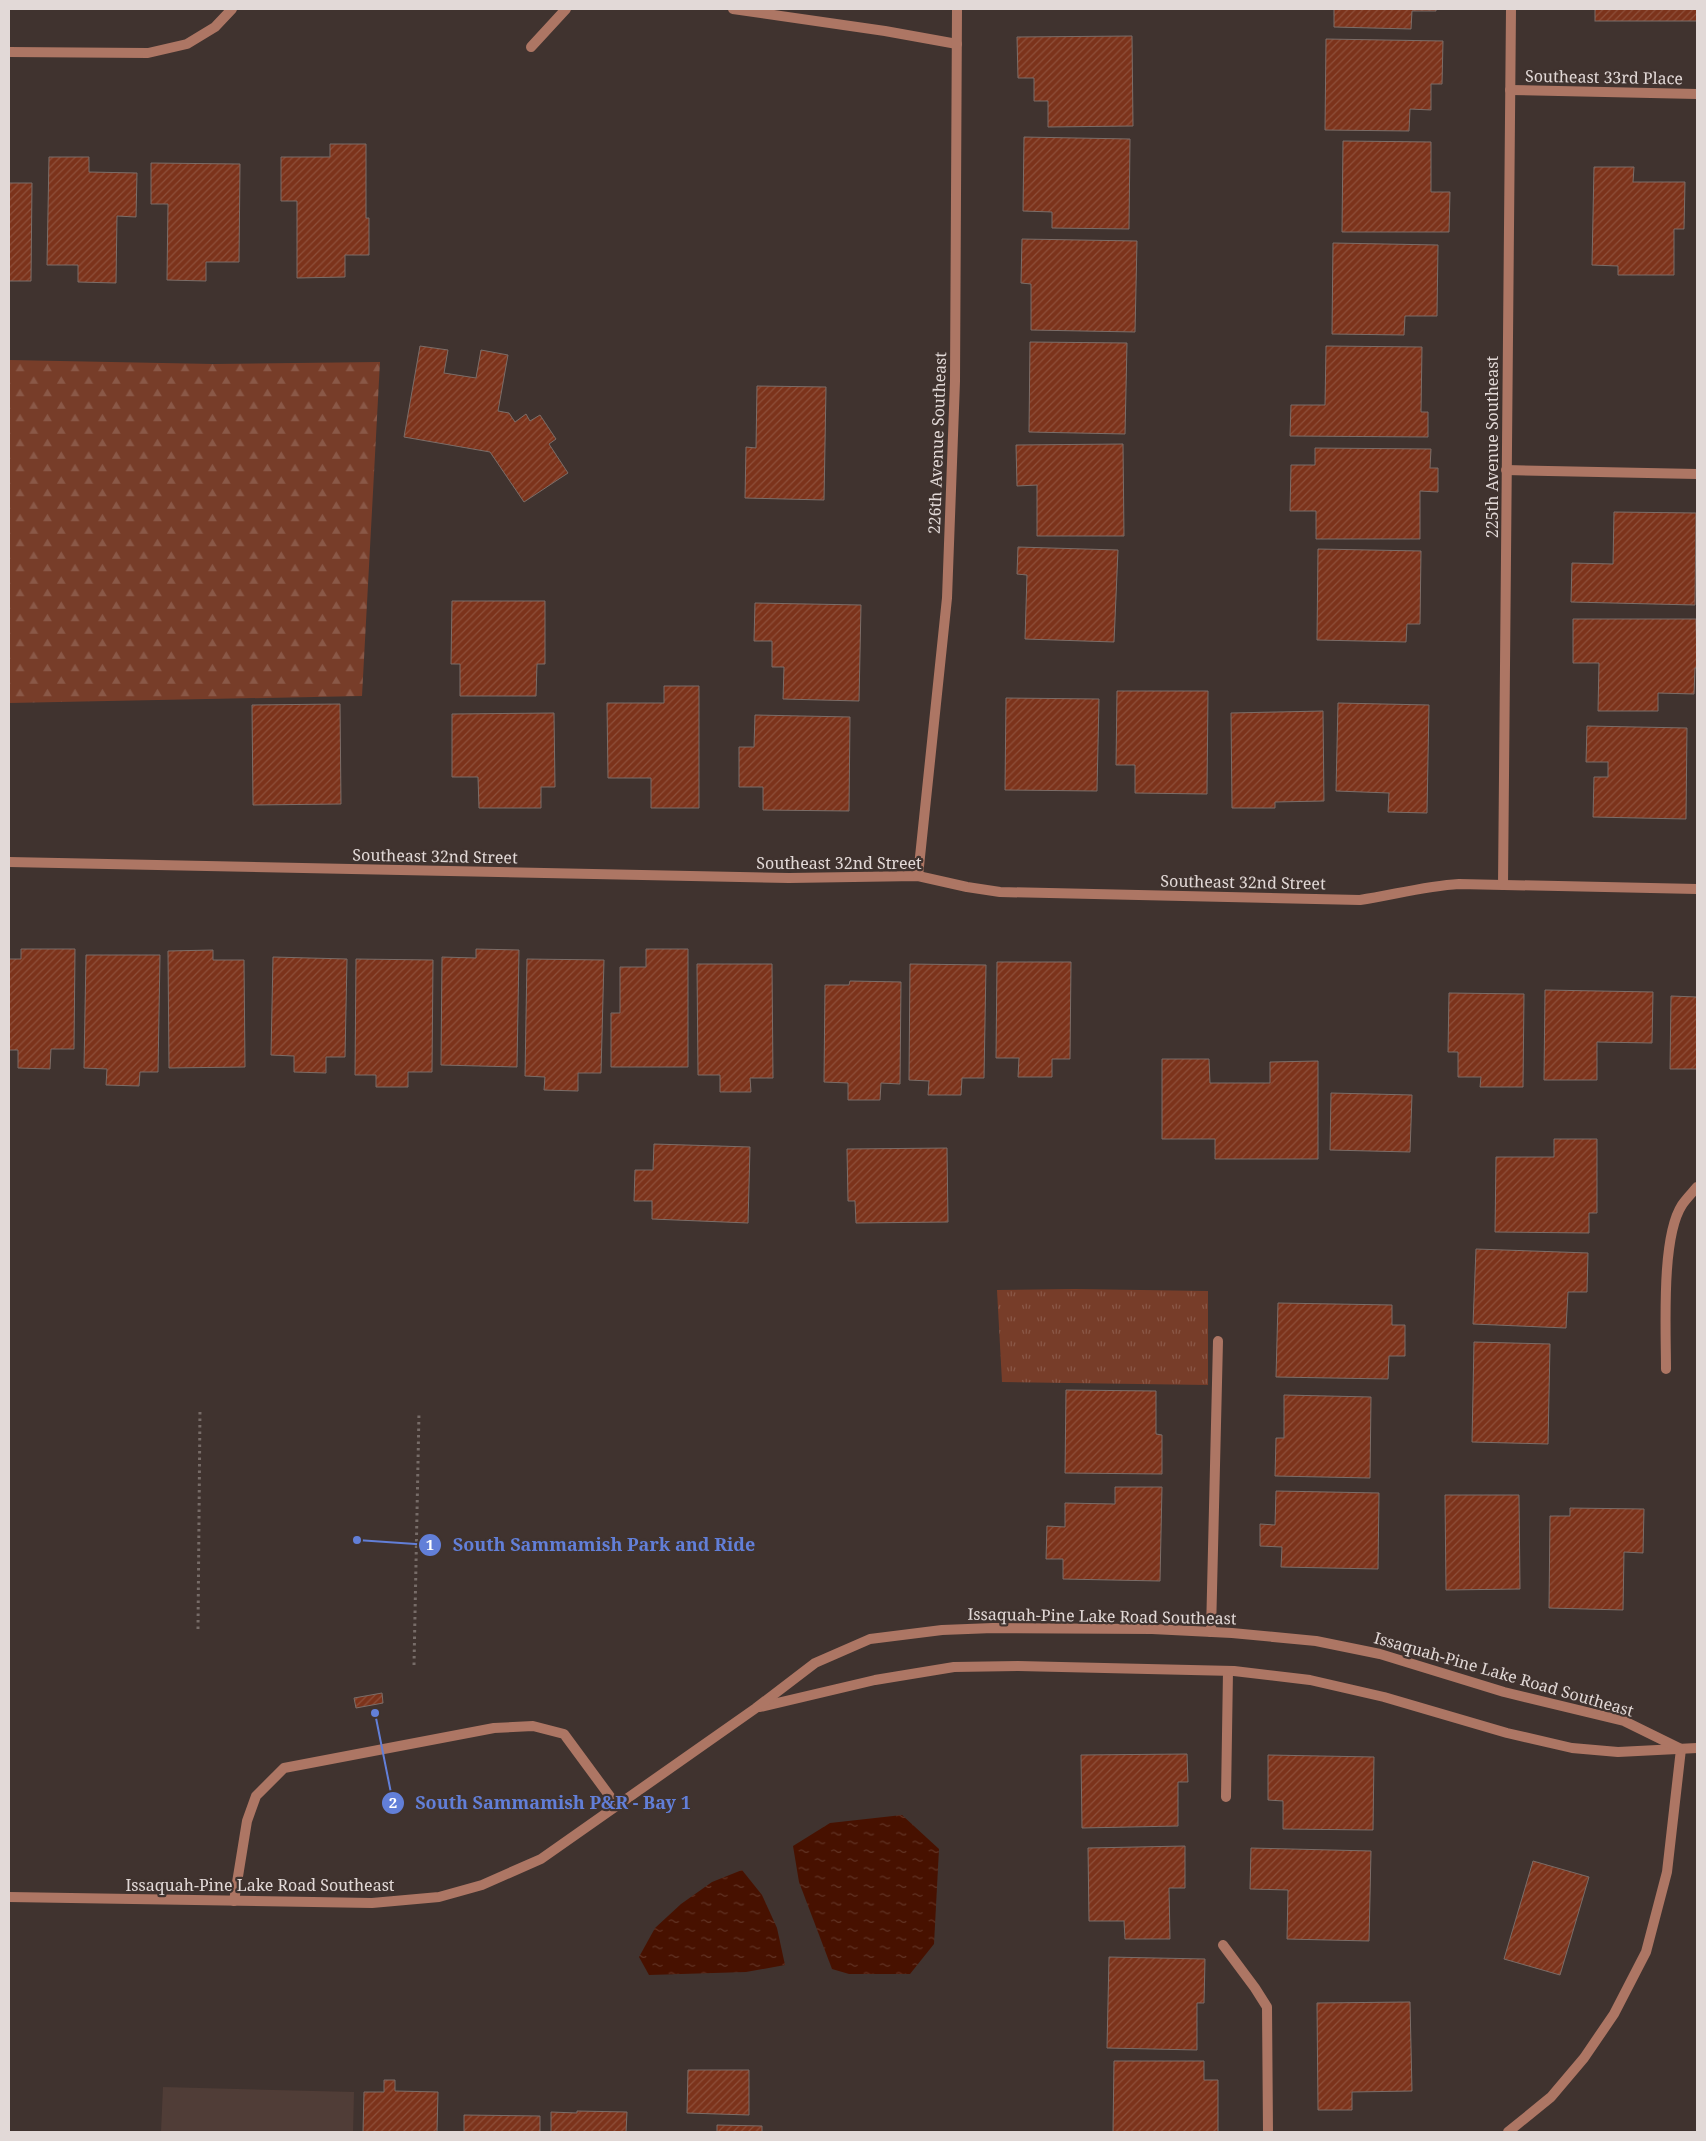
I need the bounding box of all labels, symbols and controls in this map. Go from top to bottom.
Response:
street label: Southeast 33rd Place [1525,65,1683,89]
street label: 226th Avenue Southeast [923,351,951,535]
street label: 225th Avenue Southeast [1481,355,1503,538]
street label: Southeast 32nd Street [352,844,518,868]
street label: Southeast 32nd Street [756,852,922,874]
street label: Southeast 32nd Street [1160,870,1326,894]
callout: South Sammamish Park and Ride [417,1529,765,1562]
text: South Sammamish Park and Ride [453,1532,755,1556]
text: 1 [426,1534,434,1554]
street label: Issaquah-Pine Lake Road Southeast [967,1603,1237,1629]
street label: Issaquah-Pine Lake Road Southeast [1372,1626,1637,1722]
callout: South Sammamish P&R - Bay 1 [380,1786,701,1819]
text: South Sammamish P&R - Bay 1 [415,1790,691,1814]
text: 2 [389,1792,397,1812]
street label: Issaquah-Pine Lake Road Southeast [125,1874,395,1896]

